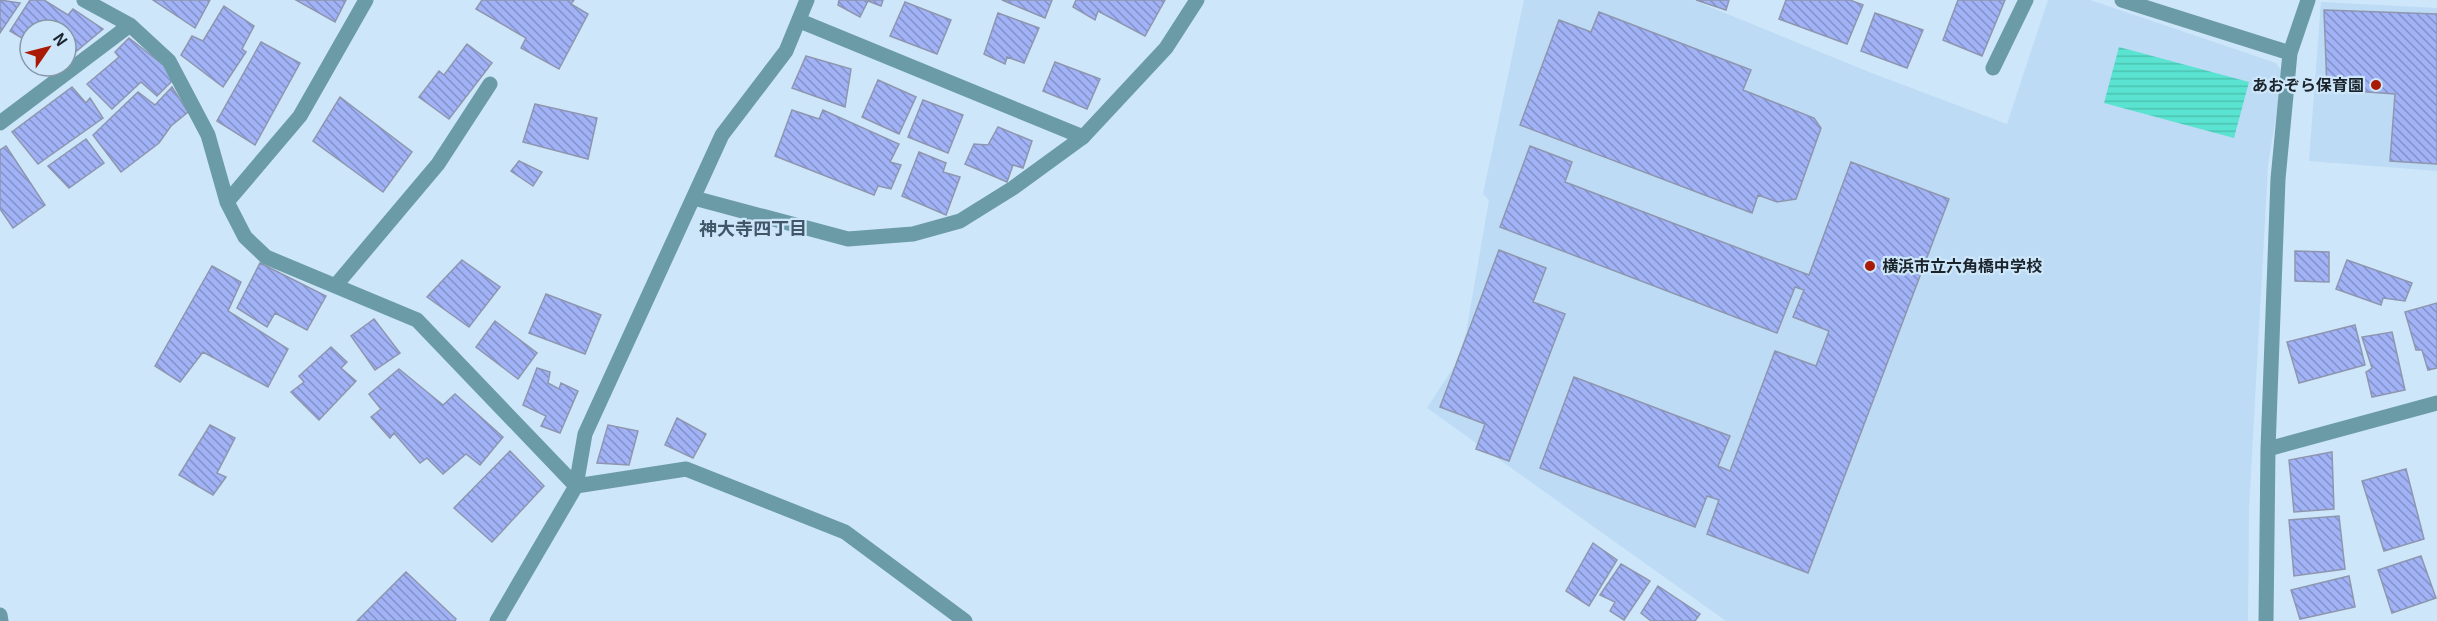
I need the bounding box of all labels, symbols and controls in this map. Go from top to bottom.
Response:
north arrow [18,18,78,78]
text: N [48,27,74,51]
place label: あおぞら保育園 [2252,72,2364,96]
marker: あおぞら保育園 [2369,78,2383,92]
district label: 神大寺四丁目 [699,214,807,240]
place label: 横浜市立六角橋中学校 [1882,253,2042,277]
marker: 横浜市立六角橋中学校 [1863,259,1877,273]

